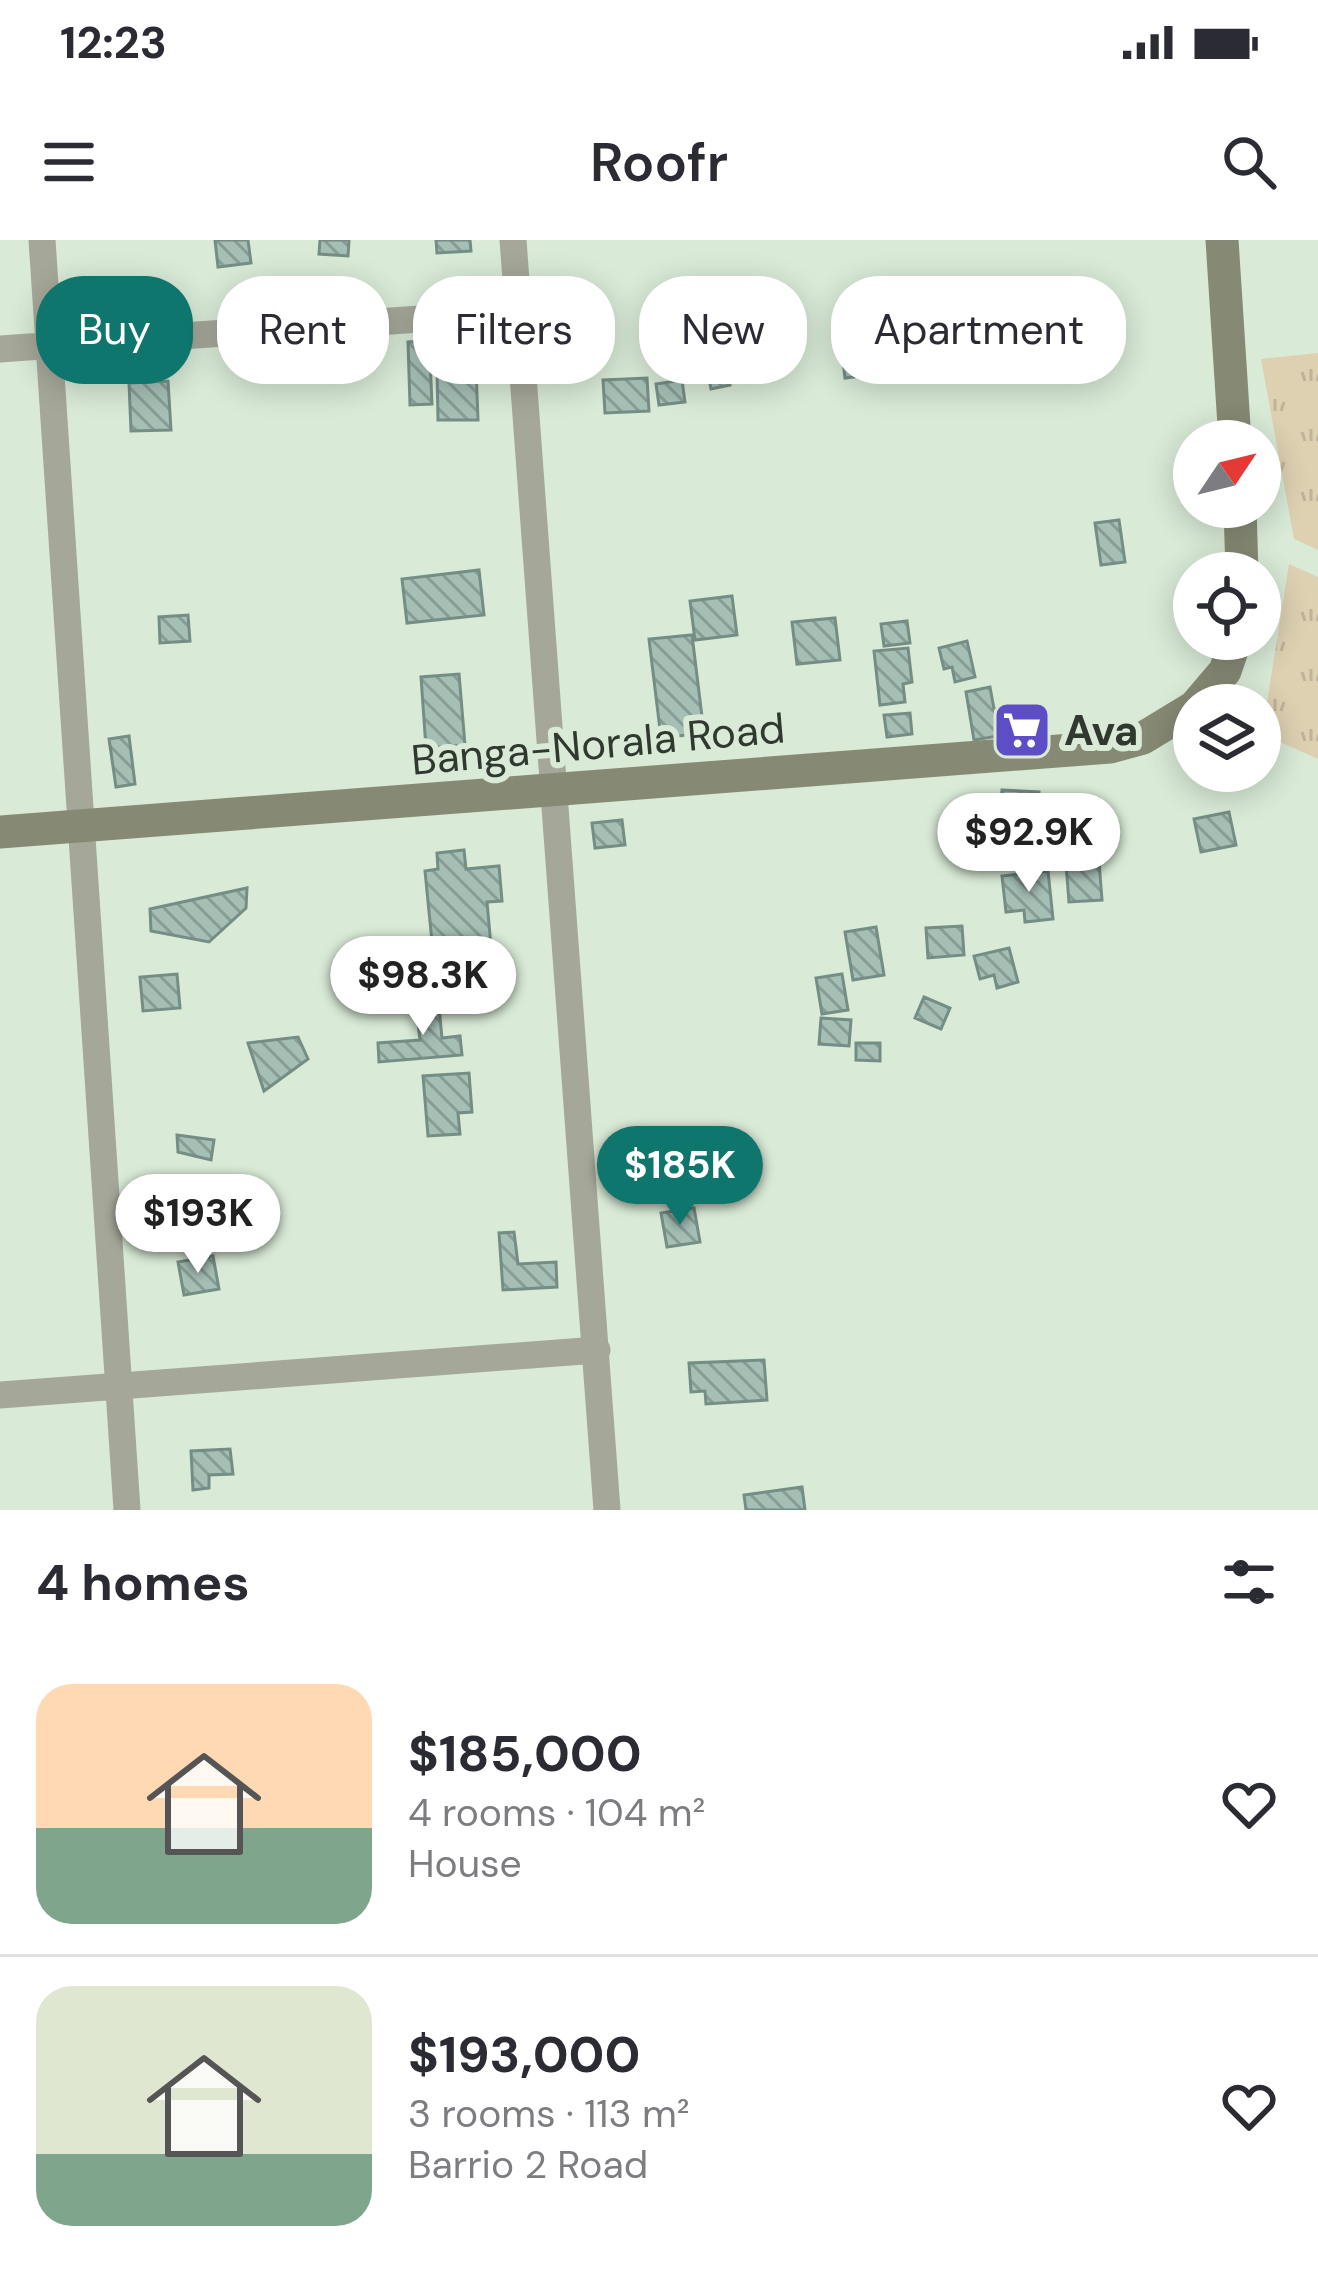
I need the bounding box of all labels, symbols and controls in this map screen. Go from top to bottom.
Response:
text: 12:23 [60,13,167,72]
text: Roofr [590,127,728,198]
icon: menu [36,129,102,195]
icon: search [1216,129,1282,195]
chip: Buy [36,276,193,384]
chip: Rent [217,276,389,384]
chip: Filters [413,276,615,384]
chip: New [639,276,807,384]
chip: Apartment [831,276,1126,384]
north arrow [1173,420,1281,528]
map controls [1173,420,1281,792]
button: locate [1173,552,1281,660]
button: layers [1173,684,1281,792]
supermarket icon: Ava [991,699,1053,761]
street label: Banga-Norala Road [409,700,787,788]
place label: Ava [1064,703,1139,758]
pin: $92.9K [931,793,1127,895]
text: $92.9K [964,806,1094,857]
pin: $98.3K [325,936,521,1038]
text: $98.3K [357,949,489,1000]
pin: $185K [596,1126,764,1228]
text: $185K [624,1139,736,1190]
pin: $193K [114,1174,282,1276]
text: $193K [142,1187,254,1238]
text: 4 homes [36,1549,250,1616]
icon: filters [1216,1549,1282,1615]
text: $185,000 [408,1720,642,1787]
icon: home [132,1732,276,1876]
icon: heart [1216,1771,1282,1837]
text: 4 rooms · 104 m² [408,1787,705,1838]
text: House [408,1838,522,1889]
text: $193,000 [408,2021,640,2088]
icon: home [132,2034,276,2178]
icon: heart [1216,2073,1282,2139]
text: 3 rooms · 113 m² [408,2088,690,2139]
text: Barrio 2 Road [408,2139,648,2190]

